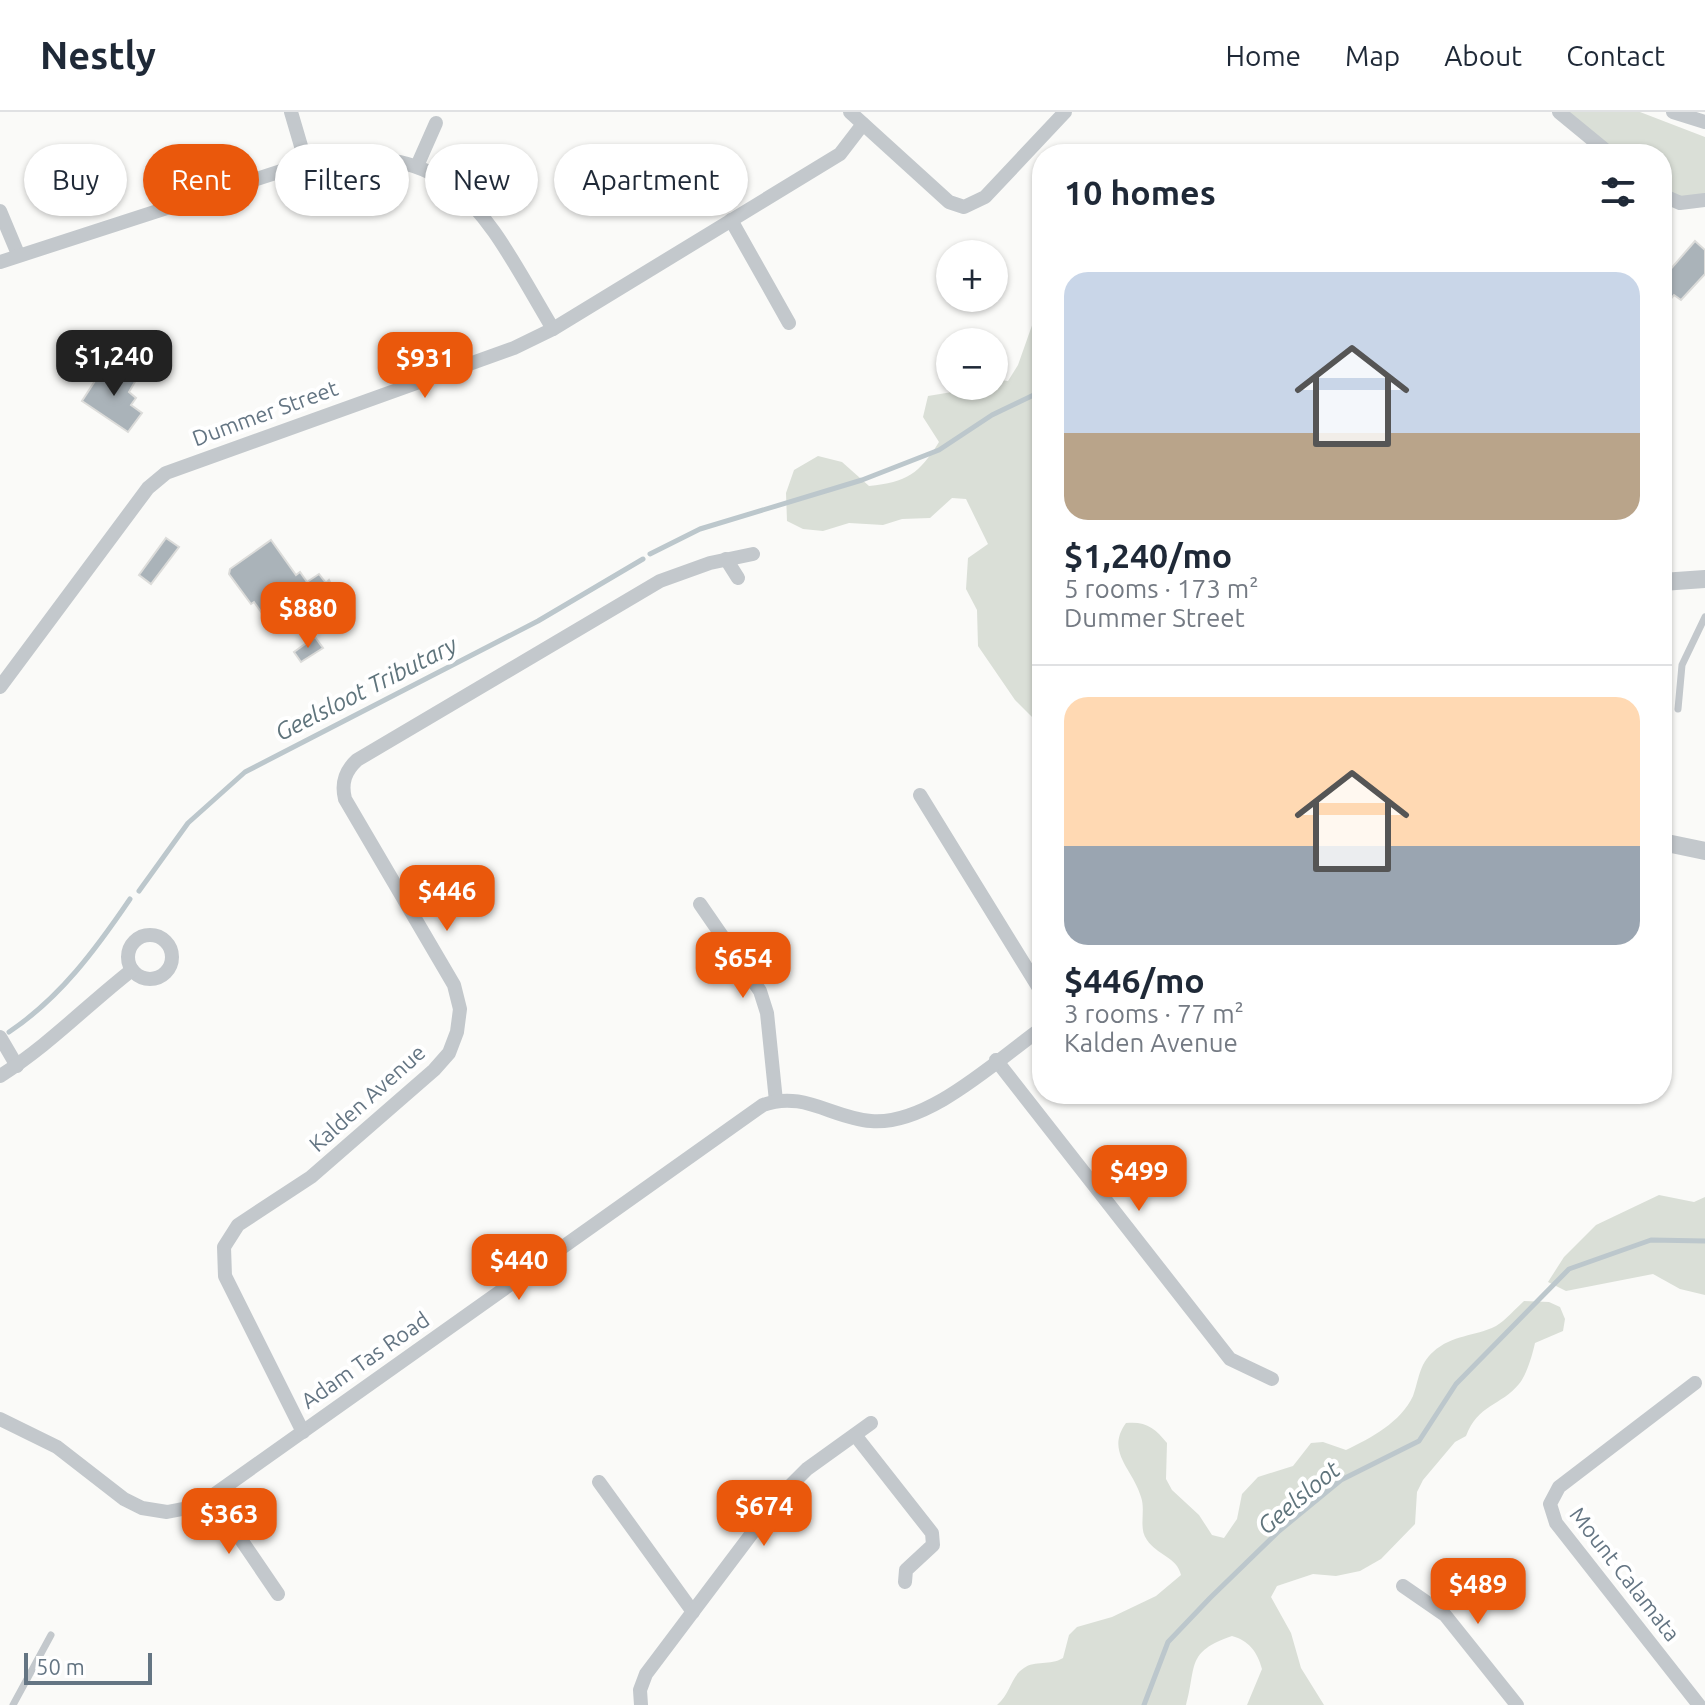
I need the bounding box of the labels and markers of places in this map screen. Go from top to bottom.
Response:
pin: $1,240 [49,330,179,398]
pin: $931 [378,332,472,400]
pin: $880 [261,582,355,650]
pin: $446 [400,865,494,933]
pin: $654 [696,932,790,1000]
pin: $499 [1092,1145,1186,1213]
pin: $440 [472,1234,566,1302]
pin: $674 [717,1480,811,1548]
pin: $363 [182,1488,276,1556]
pin: $489 [1431,1558,1525,1626]

